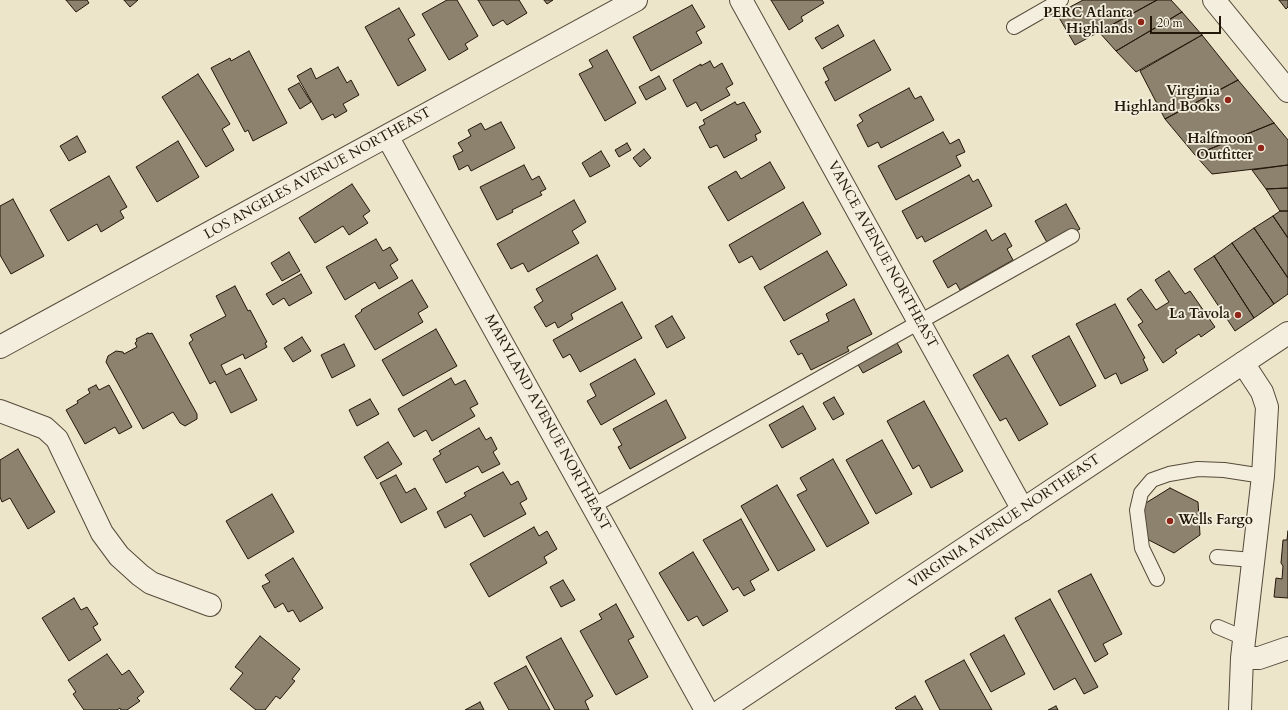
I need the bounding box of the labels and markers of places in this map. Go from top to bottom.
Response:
place label: PERC Atlanta Highlands [1043,6,1133,38]
marker: PERC Atlanta Highlands [1136,17,1146,27]
place label: Virginia Highland Books [1114,84,1220,116]
marker: Virginia Highland Books [1223,95,1233,105]
place label: Halfmoon Outfitter [1187,132,1253,164]
marker: Halfmoon Outfitter [1256,143,1266,153]
place label: La Tavola [1169,307,1230,323]
marker: La Tavola [1233,310,1243,320]
place label: Wells Fargo [1178,513,1253,529]
marker: Wells Fargo [1165,516,1175,526]

